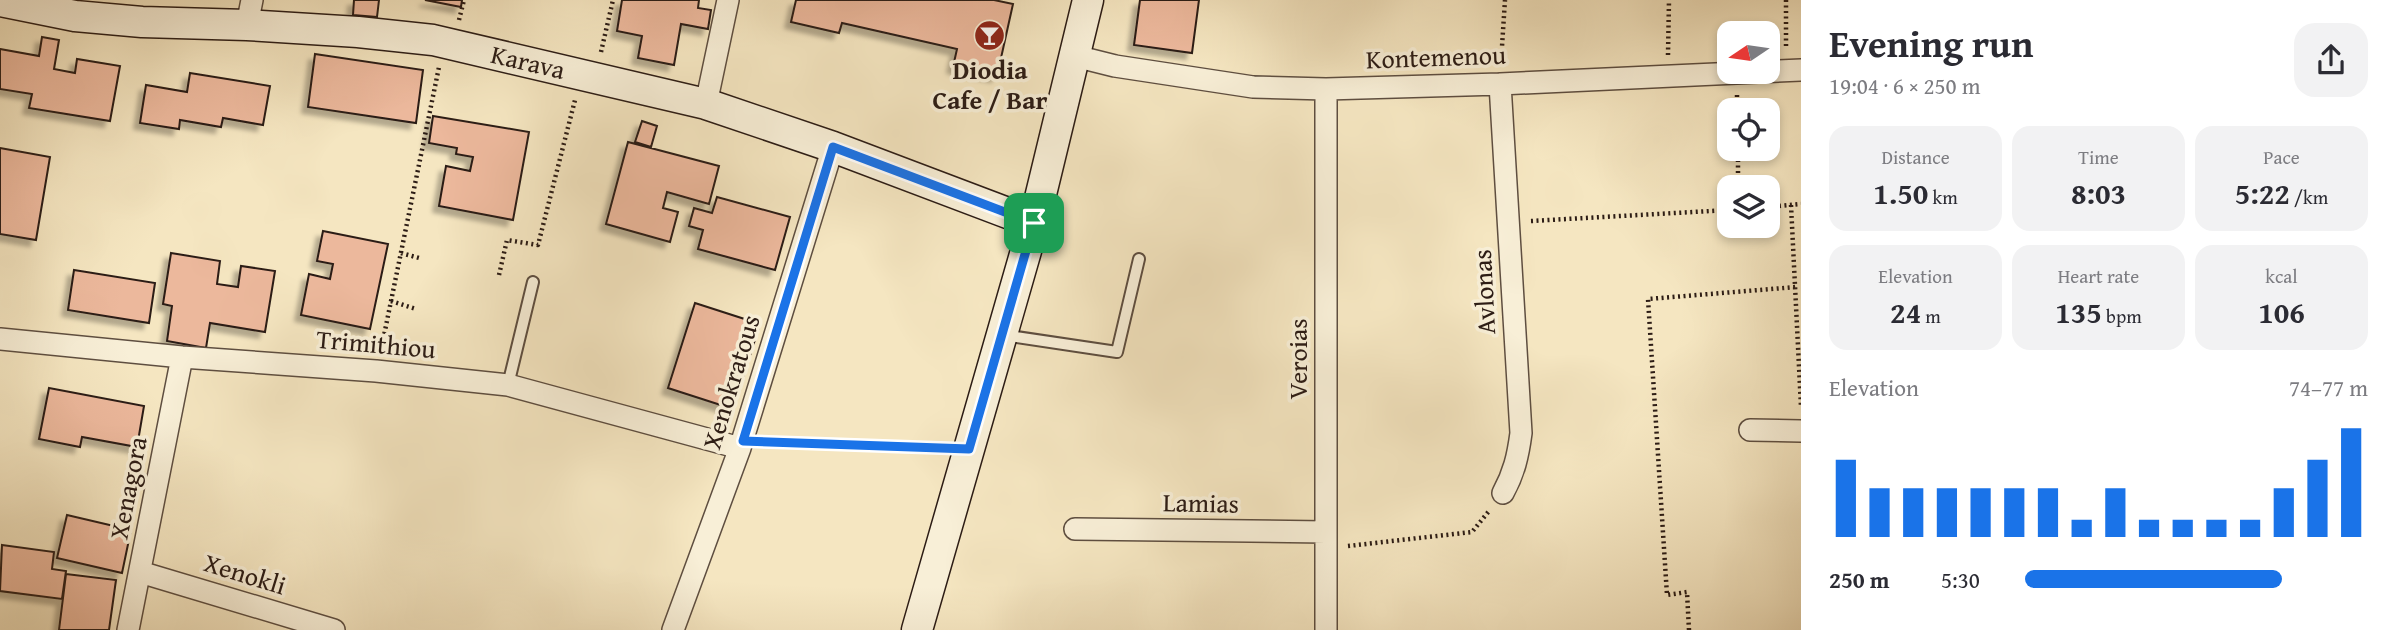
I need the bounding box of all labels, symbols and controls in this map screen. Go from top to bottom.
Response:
text: Evening run [1829,15,2033,71]
bar icon: Diodia Cafe / Bar [973,18,1007,52]
north arrow [1717,21,1780,84]
map controls [1717,21,1780,238]
button: share [2294,23,2368,97]
street label: Karava [487,34,570,89]
street label: Kontemenou [1365,35,1507,78]
place label: Diodia Cafe / Bar [932,50,1048,119]
text: 19:04 · 6 × 250 m [1829,69,1981,102]
button: locate [1717,98,1780,161]
text: Distance [1881,143,1950,171]
text: Time [2078,143,2119,171]
text: Pace [2263,143,2300,171]
text: 1.50 [1873,171,1928,215]
text: 8:03 [2071,171,2126,215]
text: 5:22 [2235,171,2290,215]
button: layers [1717,175,1780,238]
text: km [1928,183,1958,211]
text: /km [2290,183,2328,211]
pin [1004,193,1064,253]
icon: arrive [1015,204,1053,242]
street label: Avlonas [1462,248,1505,336]
text: Elevation [1878,262,1953,290]
text: Heart rate [2058,262,2139,290]
text: kcal [2265,262,2298,290]
text: 24 [1890,290,1921,334]
text: 135 [2055,290,2102,334]
text: 106 [2258,290,2305,334]
text: m [1921,302,1941,330]
text: bpm [2102,302,2142,330]
street label: Xenokratous [692,310,769,454]
street label: Veroias [1278,318,1317,400]
street label: Trimithiou [315,319,437,368]
text: Elevation [1829,371,1919,404]
text: 74–77 m [2289,371,2368,404]
street label: Xenagora [98,432,157,543]
street label: Lamias [1163,482,1239,523]
street label: Xenokli [199,543,291,604]
text: 250 m [1829,563,1890,596]
text: 5:30 [1941,563,1980,596]

